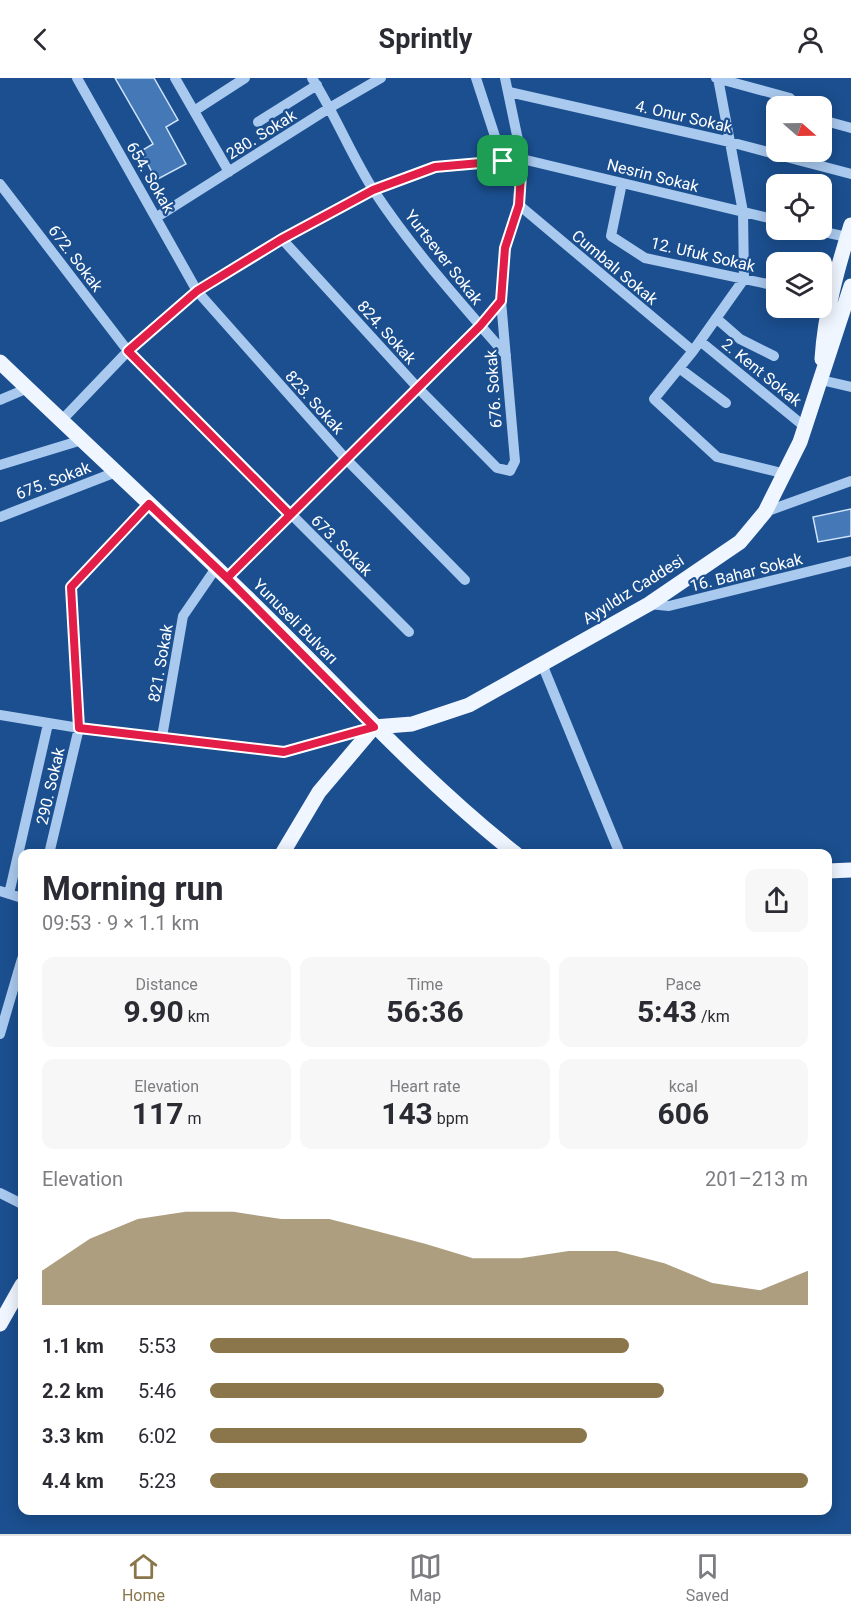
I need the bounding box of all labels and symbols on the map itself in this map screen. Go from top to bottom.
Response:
street label: 4. Onur Sokak [634,96,735,137]
north arrow [766,96,832,162]
street label: 280. Sokak [223,105,300,163]
pin [477,135,528,186]
street label: 654. Sokak [123,138,179,217]
street label: Nesrin Sokak [605,155,702,196]
street label: Yurtsever Sokak [401,206,487,309]
street label: 672. Sokak [44,221,107,296]
street label: Cumbalı Sokak [568,226,662,309]
street label: 12. Ufuk Sokak [649,233,758,276]
street label: 824. Sokak [353,297,421,369]
street label: 2. Kent Sokak [718,334,806,411]
street label: 676. Sokak [481,348,506,429]
street label: 823. Sokak [281,367,349,439]
street label: 675. Sokak [13,457,94,503]
street label: 673. Sokak [307,511,377,581]
street label: 16. Bahar Sokak [688,549,805,596]
street label: Ayyıldız Caddesi [579,551,687,628]
street label: Yunuseli Bulvarı [249,575,342,668]
street label: 821. Sokak [144,622,177,703]
street label: 290. Sokak [32,745,69,827]

